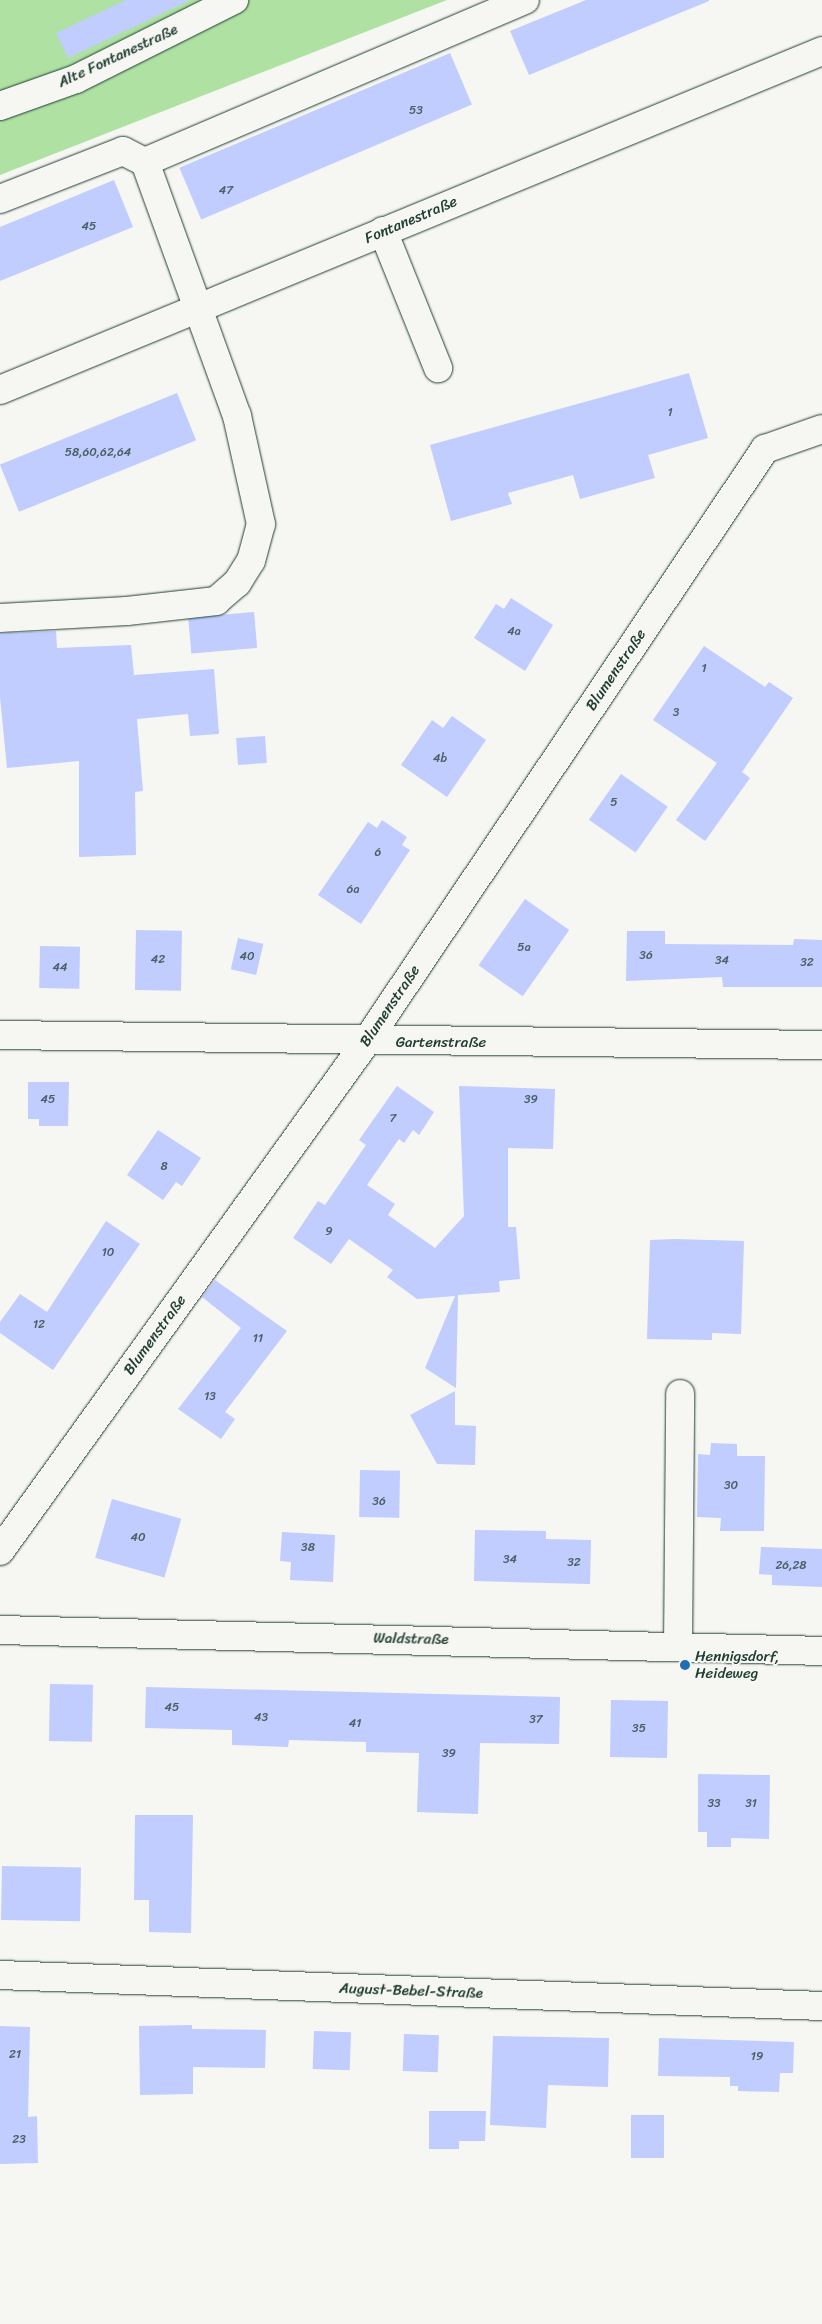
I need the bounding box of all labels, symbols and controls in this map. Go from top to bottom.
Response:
street label: Alte Fontanestraße [55,20,181,92]
house number: 53 [409,104,423,118]
house number: 47 [219,184,233,198]
street label: Fontanestraße [362,192,460,248]
house number: 45 [82,220,96,234]
house number: 1 [667,406,673,420]
house number: 58,60,62,64 [65,446,131,460]
house number: 4a [507,625,521,639]
street label: Blumenstraße [582,626,650,714]
house number: 1 [701,662,707,676]
house number: 3 [673,706,679,720]
house number: 4b [433,752,447,766]
house number: 5 [610,796,618,810]
house number: 6 [375,846,381,860]
house number: 6a [347,883,359,897]
house number: 5a [517,941,531,955]
house number: 36 [639,949,653,963]
house number: 40 [239,950,255,964]
house number: 42 [151,953,165,967]
house number: 34 [715,954,729,968]
house number: 32 [800,956,814,970]
house number: 44 [53,961,67,975]
street label: Blumenstraße [356,962,424,1050]
street label: Gartenstraße [396,1034,486,1052]
house number: 45 [41,1093,55,1107]
house number: 39 [524,1093,538,1107]
house number: 7 [390,1112,396,1126]
house number: 8 [160,1160,168,1174]
house number: 9 [325,1225,333,1239]
house number: 10 [102,1246,114,1260]
street label: Blumenstraße [120,1292,190,1378]
house number: 12 [33,1318,45,1332]
house number: 11 [253,1332,263,1346]
house number: 13 [204,1390,216,1404]
house number: 30 [724,1479,738,1493]
house number: 36 [372,1495,386,1509]
house number: 40 [130,1531,146,1545]
house number: 38 [301,1541,315,1555]
house number: 34 [503,1553,517,1567]
house number: 32 [567,1556,581,1570]
house number: 26,28 [775,1559,807,1573]
street label: Waldstraße [373,1629,449,1649]
place label: Hennigsdorf, Heideweg [695,1647,779,1682]
marker: Hennigsdorf, Heideweg [679,1659,691,1671]
house number: 45 [165,1701,179,1715]
house number: 43 [254,1711,268,1725]
house number: 37 [529,1713,543,1727]
house number: 41 [349,1717,361,1731]
house number: 35 [632,1722,646,1736]
house number: 39 [442,1747,456,1761]
house number: 33 [707,1797,721,1811]
house number: 31 [745,1797,757,1811]
street label: August-Bebel-Straße [339,1979,483,2003]
house number: 21 [9,2048,21,2062]
house number: 19 [751,2050,763,2064]
house number: 23 [12,2133,26,2147]

